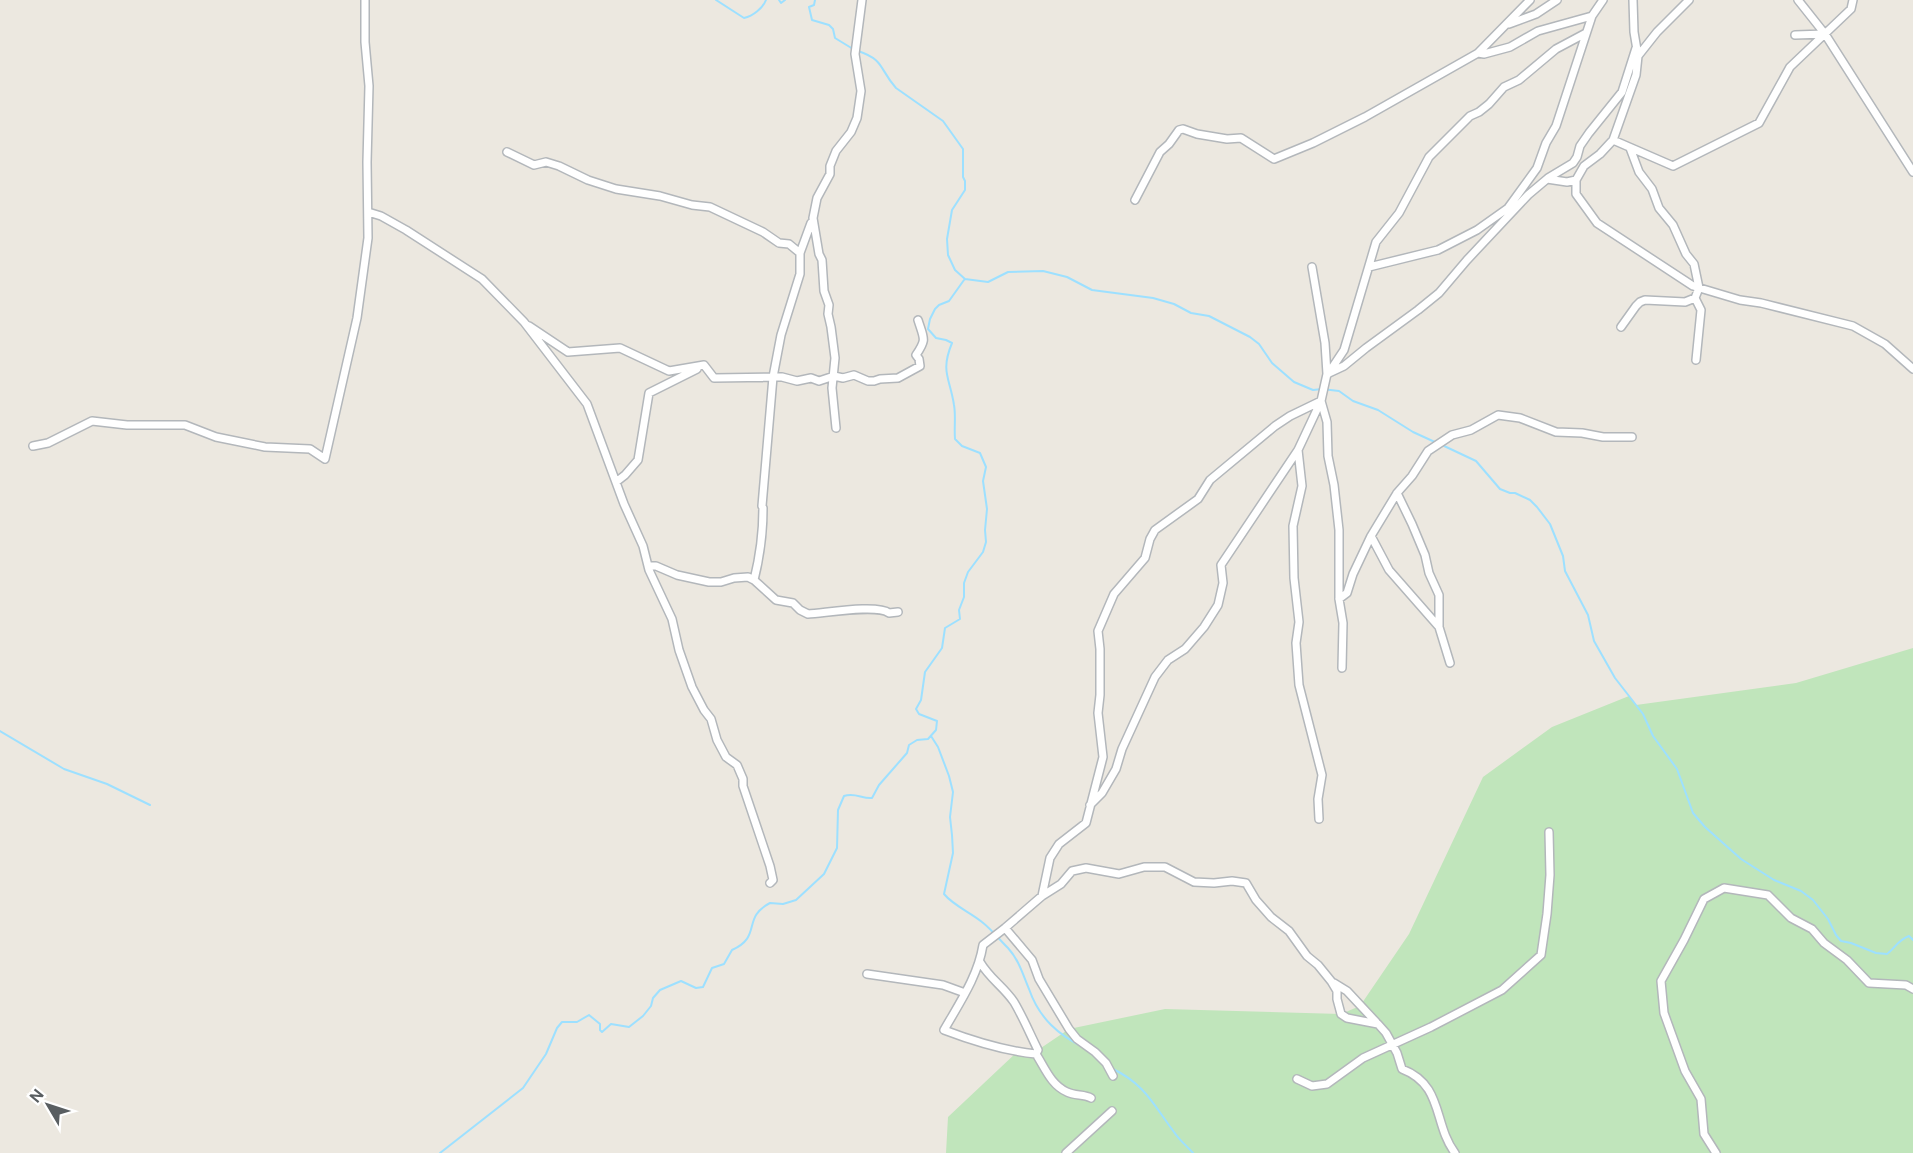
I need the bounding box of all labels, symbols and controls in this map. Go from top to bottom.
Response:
north arrow [18,1075,78,1135]
text: N [25,1085,49,1107]

